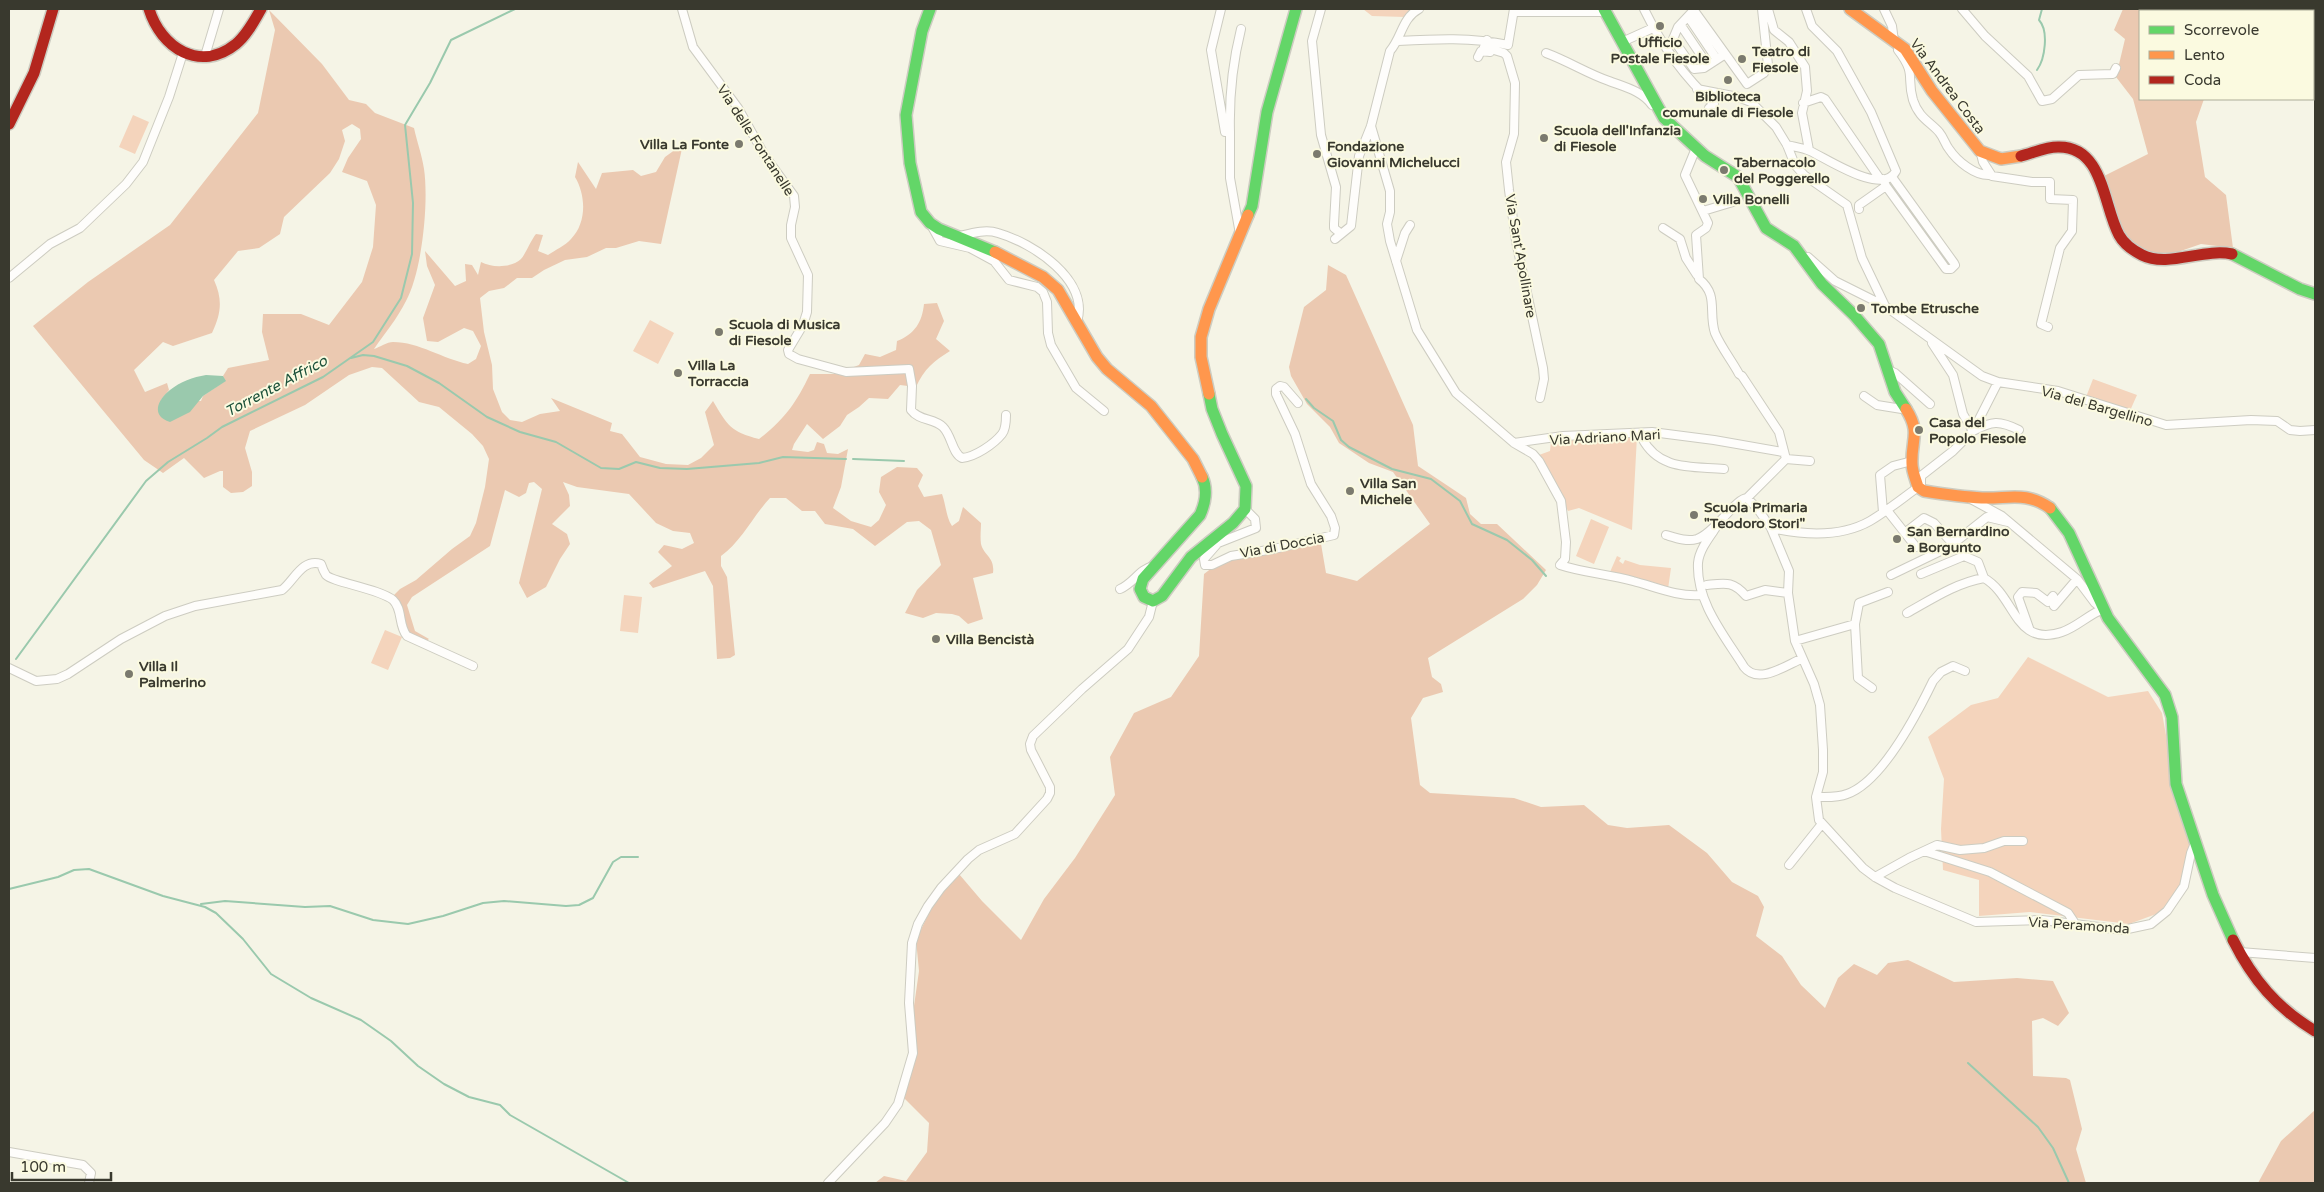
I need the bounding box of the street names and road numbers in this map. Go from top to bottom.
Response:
street label: Via Andrea Costa [1906,35,1989,137]
street label: Via delle Fontanelle [713,81,798,199]
street label: Via Sant'Apollinare [1501,193,1540,319]
street label: Via del Bargellino [2039,382,2155,431]
street label: Via Adriano Mari [1549,426,1661,449]
street label: Via di Doccia [1239,529,1326,562]
street label: Via Peramonda [2028,913,2130,938]

